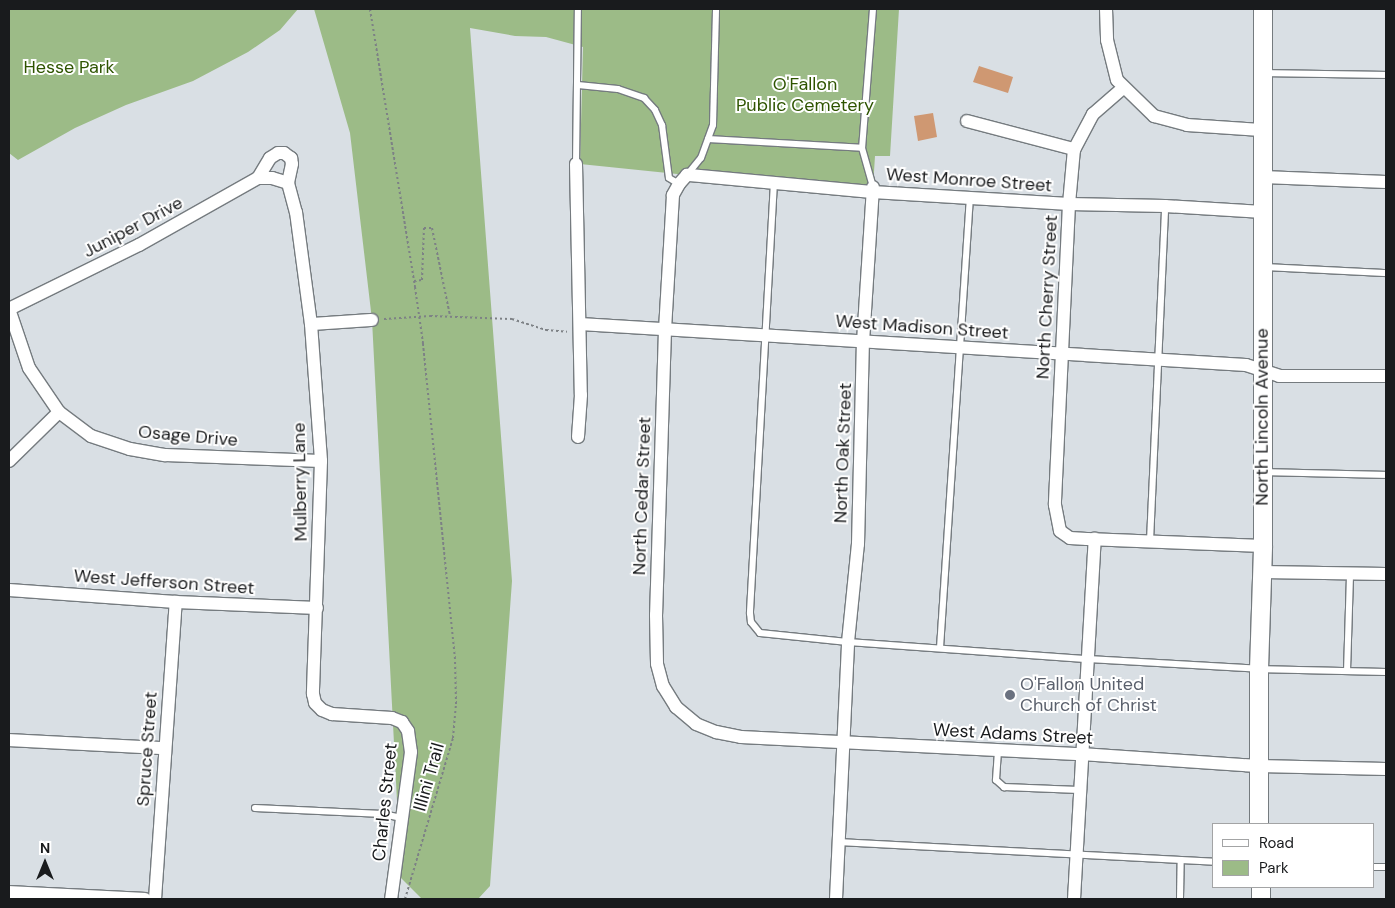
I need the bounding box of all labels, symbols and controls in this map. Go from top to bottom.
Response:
park label: Hesse Park [23,56,115,78]
park label: O'Fallon Public Cemetery [736,74,874,116]
street label: West Monroe Street [885,163,1053,197]
street label: Juniper Drive [80,192,186,262]
street label: North Cherry Street [1032,214,1062,380]
street label: West Madison Street [835,310,1009,344]
street label: North Lincoln Avenue [1251,328,1273,506]
street label: North Oak Street [830,382,856,524]
street label: North Cedar Street [628,416,656,576]
street label: Osage Drive [137,421,239,451]
street label: Mulberry Lane [288,422,312,542]
street label: West Jefferson Street [73,565,255,599]
place label: O'Fallon United Church of Christ [1020,674,1157,716]
marker: O'Fallon United Church of Christ [1004,689,1016,701]
street label: Spruce Street [132,691,162,807]
street label: West Adams Street [932,719,1094,749]
street label: Illini Trail [409,740,449,814]
street label: Charles Street [368,742,402,862]
legend [1212,823,1375,888]
text: Road [1259,833,1294,853]
north arrow [20,838,70,888]
text: N [40,839,50,857]
text: Park [1259,858,1289,878]

